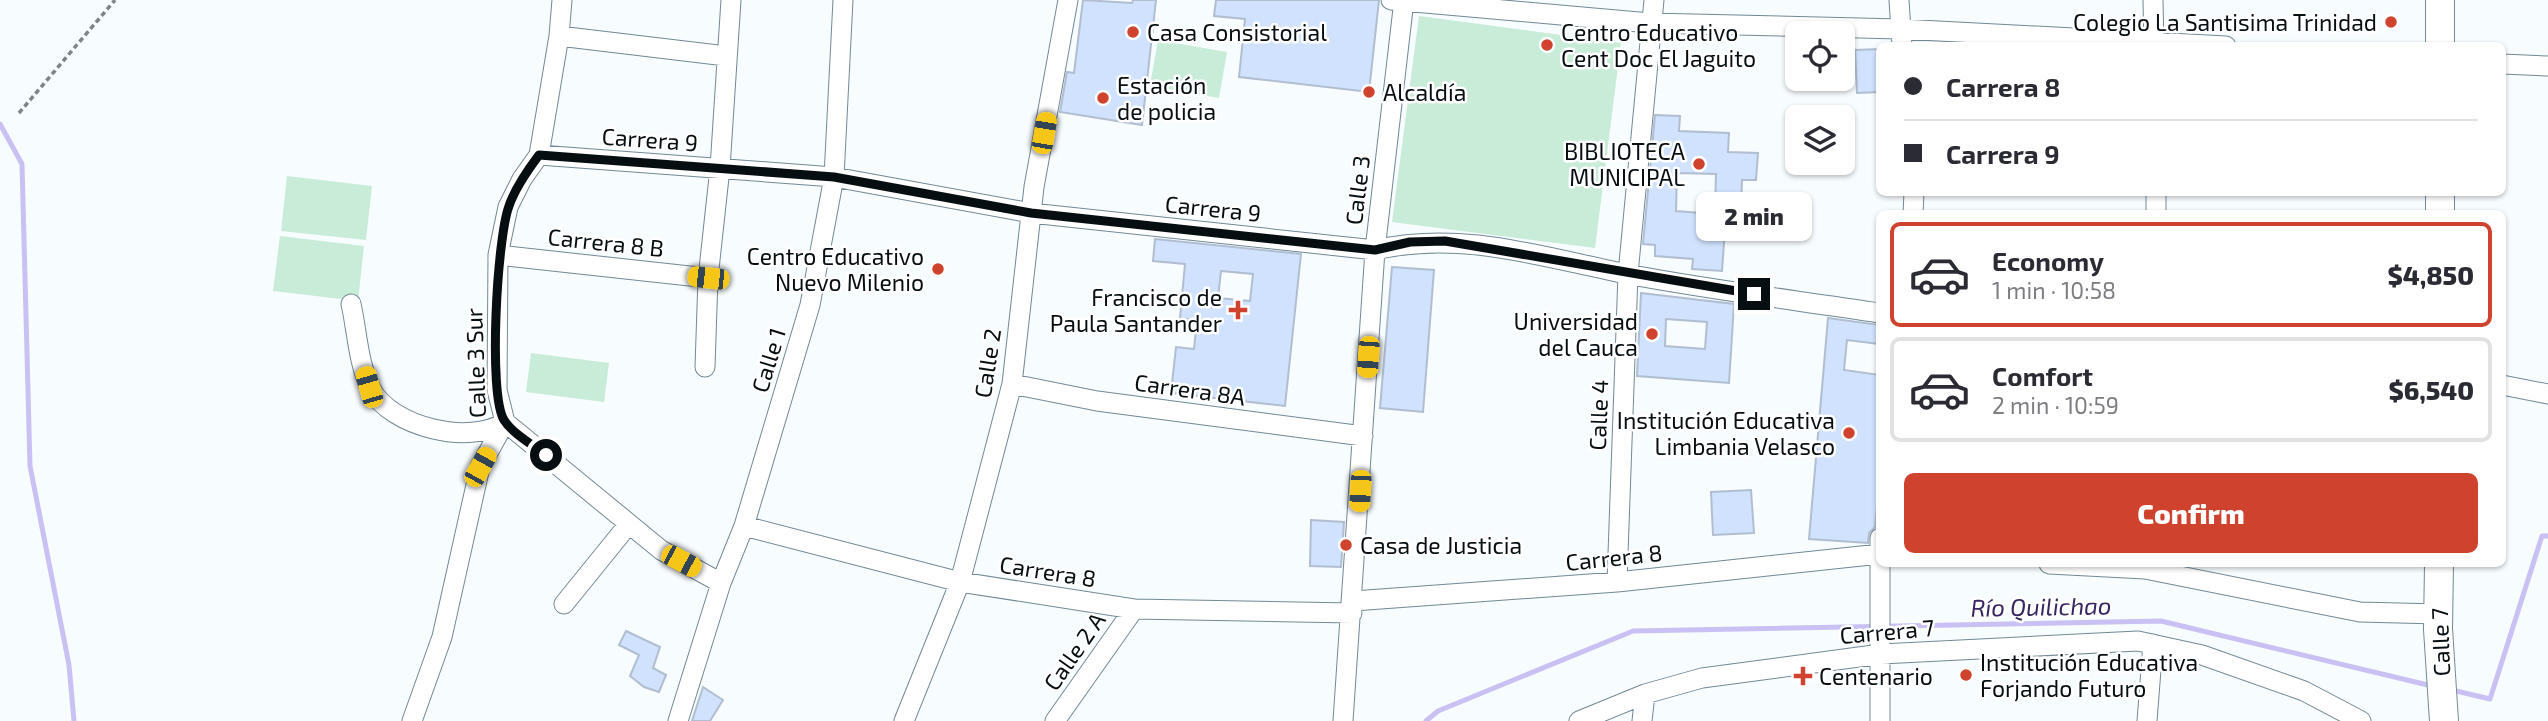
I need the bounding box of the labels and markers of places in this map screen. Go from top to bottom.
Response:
place label: Colegio La Santisima Trinidad [2073,8,2377,36]
marker: Colegio La Santisima Trinidad [2383,14,2399,30]
place label: Casa Consistorial [1147,18,1327,46]
place label: Centro Educativo Cent Doc El Jaguito [1561,18,1756,72]
marker: Casa Consistorial [1125,24,1141,40]
marker: Centro Educativo Cent Doc El Jaguito [1539,37,1555,53]
place label: Estación de policia [1117,71,1216,125]
place label: Alcaldía [1383,78,1466,106]
marker: Alcaldía [1361,84,1377,100]
marker: Estación de policia [1095,90,1111,106]
place label: BIBLIOTECA MUNICIPAL [1564,137,1686,191]
marker: BIBLIOTECA MUNICIPAL [1691,156,1707,172]
place label: Centro Educativo Nuevo Milenio [747,242,924,296]
marker: Centro Educativo Nuevo Milenio [930,261,946,277]
place label: Francisco de Paula Santander [1050,283,1222,337]
marker: Francisco de Paula Santander [1228,300,1248,320]
place label: Universidad del Cauca [1514,307,1638,361]
marker: Universidad del Cauca [1644,326,1660,342]
place label: Institución Educativa Limbania Velasco [1617,406,1835,460]
marker: Institución Educativa Limbania Velasco [1841,425,1857,441]
place label: Casa de Justicia [1360,531,1522,559]
marker: Casa de Justicia [1338,537,1354,553]
place label: Institución Educativa Forjando Futuro [1980,648,2198,702]
place label: Centenario [1819,662,1933,690]
marker: Centenario [1793,666,1813,686]
marker: Institución Educativa Forjando Futuro [1958,667,1974,683]

